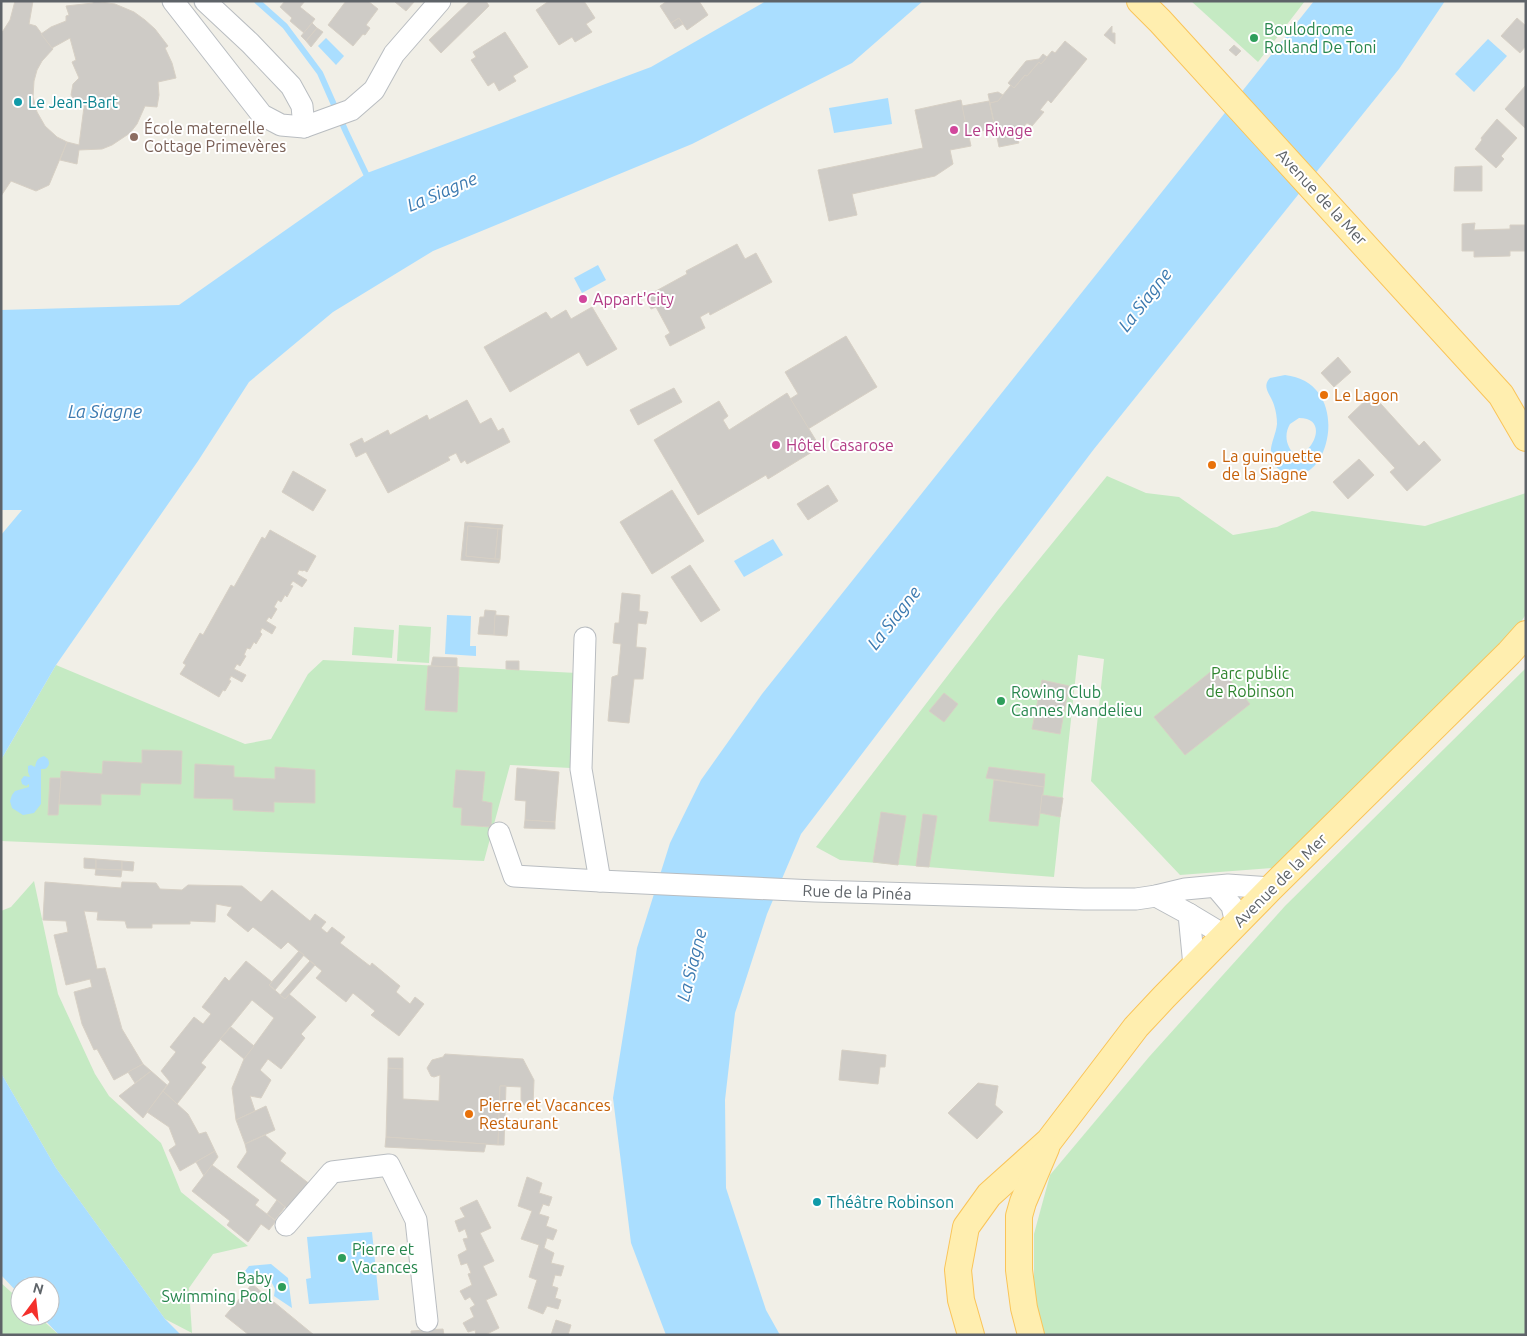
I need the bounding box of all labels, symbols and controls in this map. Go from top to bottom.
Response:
place label: Boulodrome Rolland De Toni [1264,20,1376,56]
marker: Boulodrome Rolland De Toni [1248,32,1260,44]
place label: Le Jean-Bart [28,93,119,111]
marker: Le Jean-Bart [12,96,24,108]
place label: École maternelle Cottage Primevères [144,117,286,155]
place label: Le Rivage [964,121,1033,139]
marker: Le Rivage [948,124,960,136]
marker: École maternelle Cottage Primevères [128,131,140,143]
street label: Avenue de la Mer [1273,145,1371,249]
water label: La Siagne [404,167,480,215]
water label: La Siagne [1113,264,1175,335]
place label: Appart'City [593,290,674,308]
marker: Appart'City [577,293,589,305]
place label: Le Lagon [1334,386,1399,404]
marker: Le Lagon [1318,389,1330,401]
water label: La Siagne [68,401,142,421]
place label: Hôtel Casarose [786,436,894,454]
marker: Hôtel Casarose [770,439,782,451]
place label: La guinguette de la Siagne [1222,447,1322,483]
marker: La guinguette de la Siagne [1206,459,1218,471]
water label: La Siagne [862,582,924,653]
park label: Parc public de Robinson [1206,664,1294,700]
place label: Rowing Club Cannes Mandelieu [1011,683,1142,719]
marker: Rowing Club Cannes Mandelieu [995,695,1007,707]
street label: Avenue de la Mer [1230,830,1330,930]
street label: Rue de la Pinéa [802,881,912,903]
water label: La Siagne [672,926,710,1003]
place label: Pierre et Vacances Restaurant [479,1096,611,1132]
marker: Pierre et Vacances Restaurant [463,1108,475,1120]
place label: Théâtre Robinson [827,1193,954,1211]
marker: Théâtre Robinson [811,1196,823,1208]
place label: Pierre et Vacances [352,1240,418,1276]
marker: Pierre et Vacances [336,1252,348,1264]
place label: Baby Swimming Pool [162,1269,272,1305]
north arrow [10,1276,60,1326]
text: N [31,1279,45,1298]
marker: Baby Swimming Pool [276,1281,288,1293]

